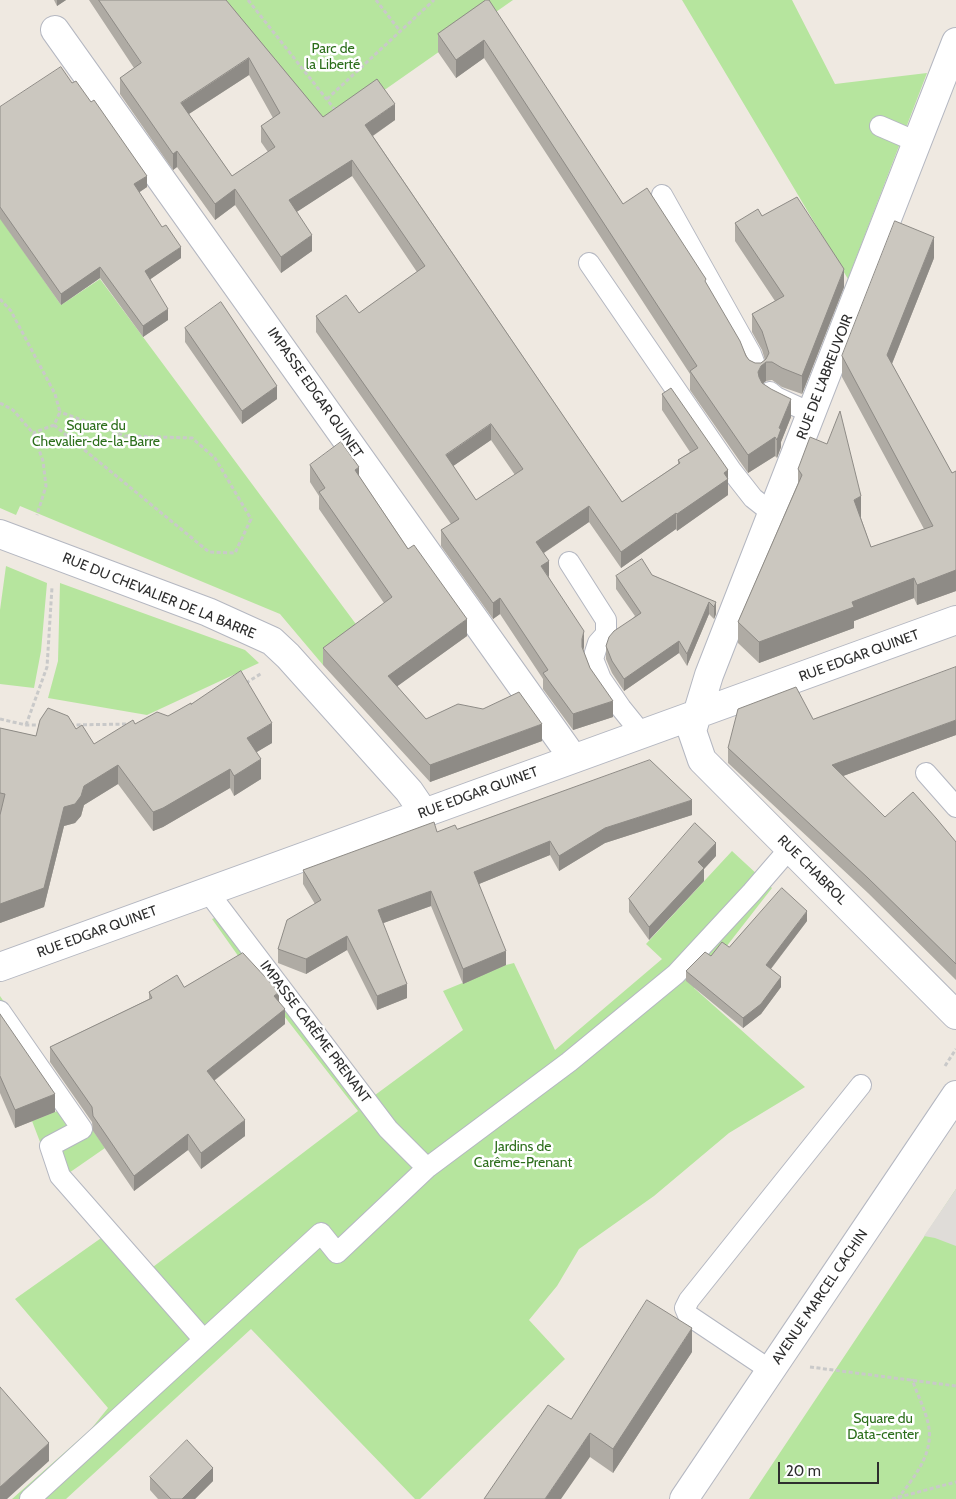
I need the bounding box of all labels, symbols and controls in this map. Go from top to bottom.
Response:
park label: Parc de la Liberté [306,41,360,74]
street label: RUE DE L'ABREUVOIR [793,312,857,442]
street label: IMPASSE EDGAR QUINET [264,325,366,461]
park label: Square du Chevalier-de-la-Barre [32,418,160,451]
street label: RUE DU CHEVALIER DE LA BARRE [60,549,258,643]
street label: RUE EDGAR QUINET [797,626,921,686]
street label: RUE EDGAR QUINET [416,763,540,823]
street label: RUE CHABROL [774,832,850,908]
street label: RUE EDGAR QUINET [35,902,159,962]
street label: IMPASSE CARÊME PRENANT [256,958,374,1106]
park label: Jardins de Carême-Prenant [474,1139,572,1172]
street label: AVENUE MARCEL CACHIN [769,1226,871,1368]
park label: Square du Data-center [847,1411,919,1444]
scale bar [781,1452,882,1484]
text: 20 m [786,1462,821,1480]

